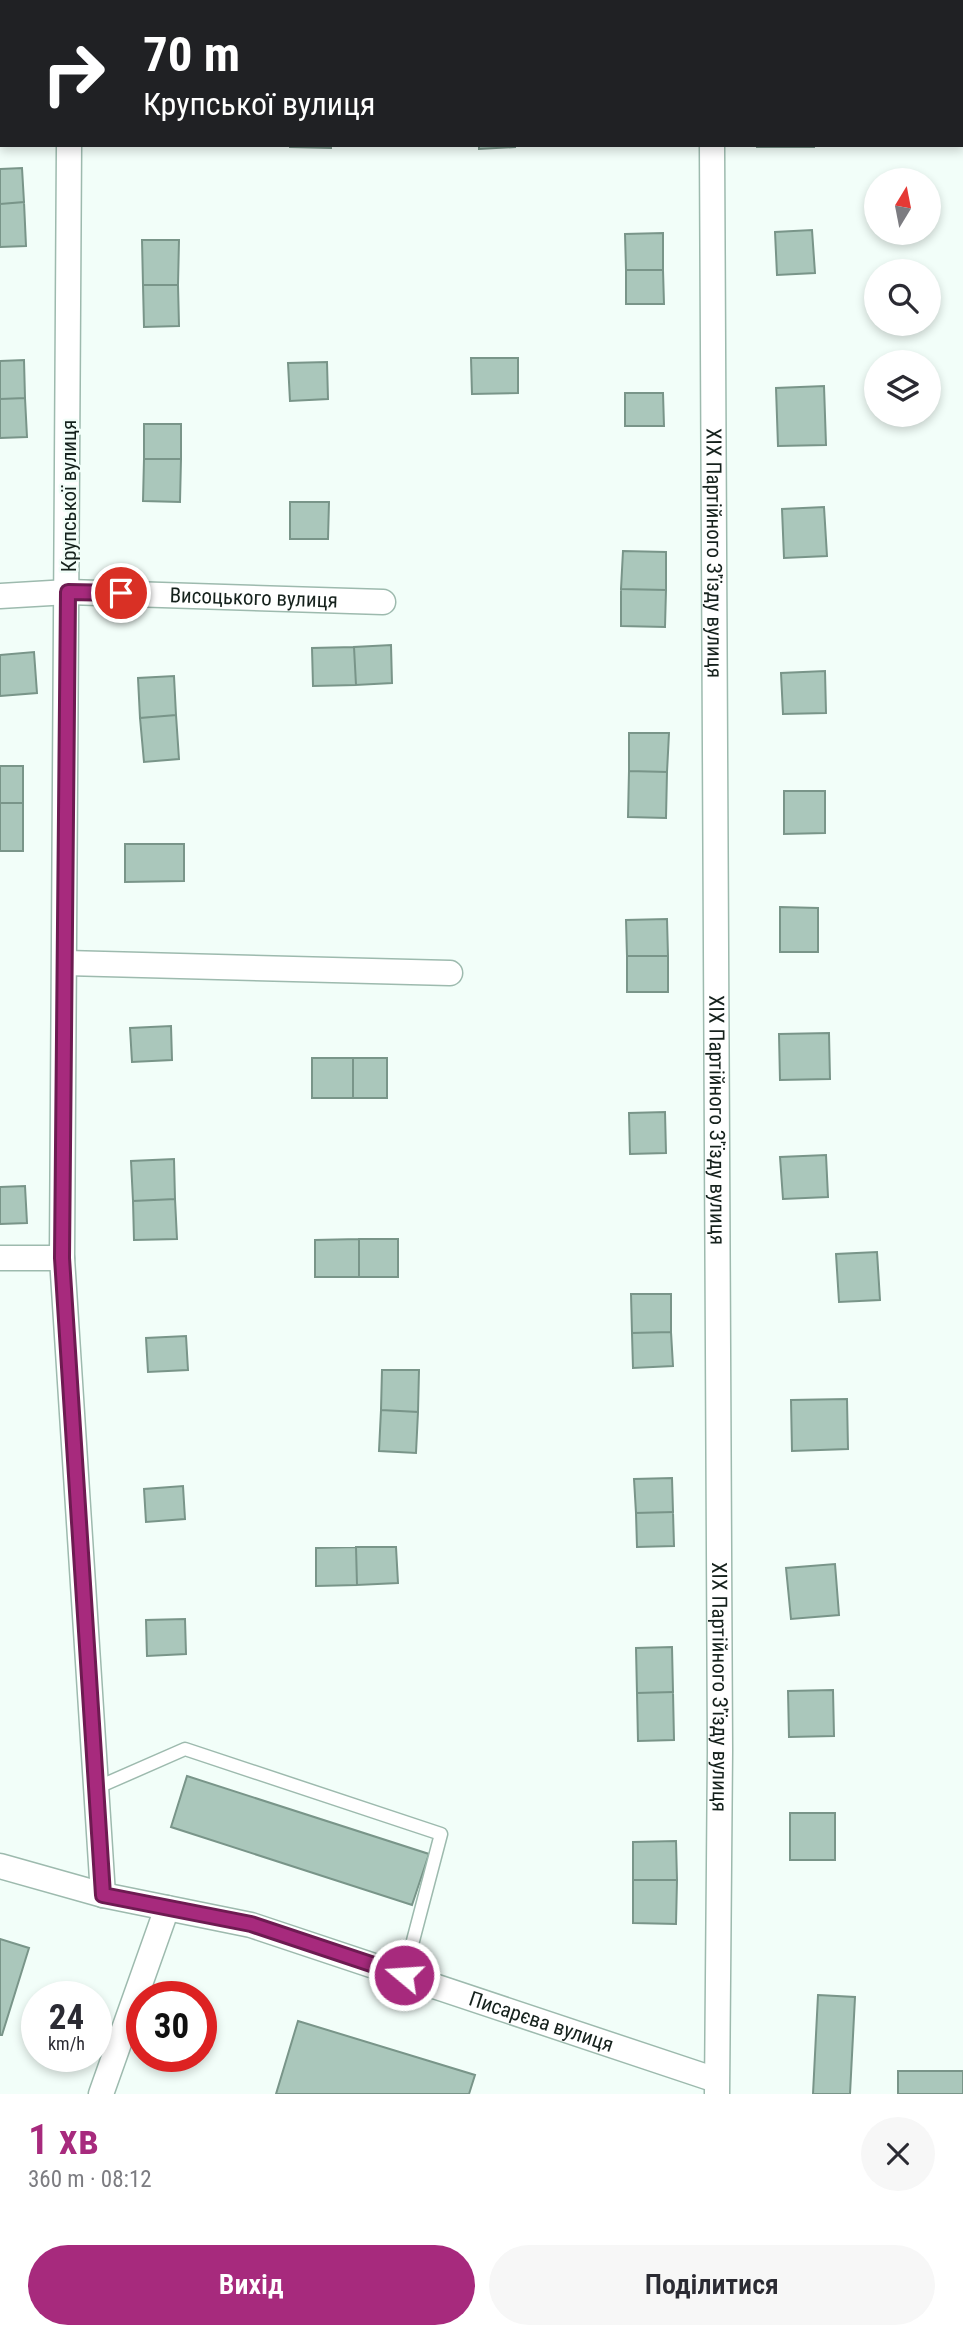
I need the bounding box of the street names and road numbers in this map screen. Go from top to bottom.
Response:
street label: Крупської вулиця [57,420,81,572]
street label: XIX Партійного З'їзду вулиця [701,428,727,678]
street label: Висоцького вулиця [169,583,338,613]
street label: XIX Партійного З'їзду вулиця [704,995,729,1245]
street label: XIX Партійного З'їзду вулиця [707,1562,732,1812]
street label: Писарєва вулиця [466,1987,617,2057]

